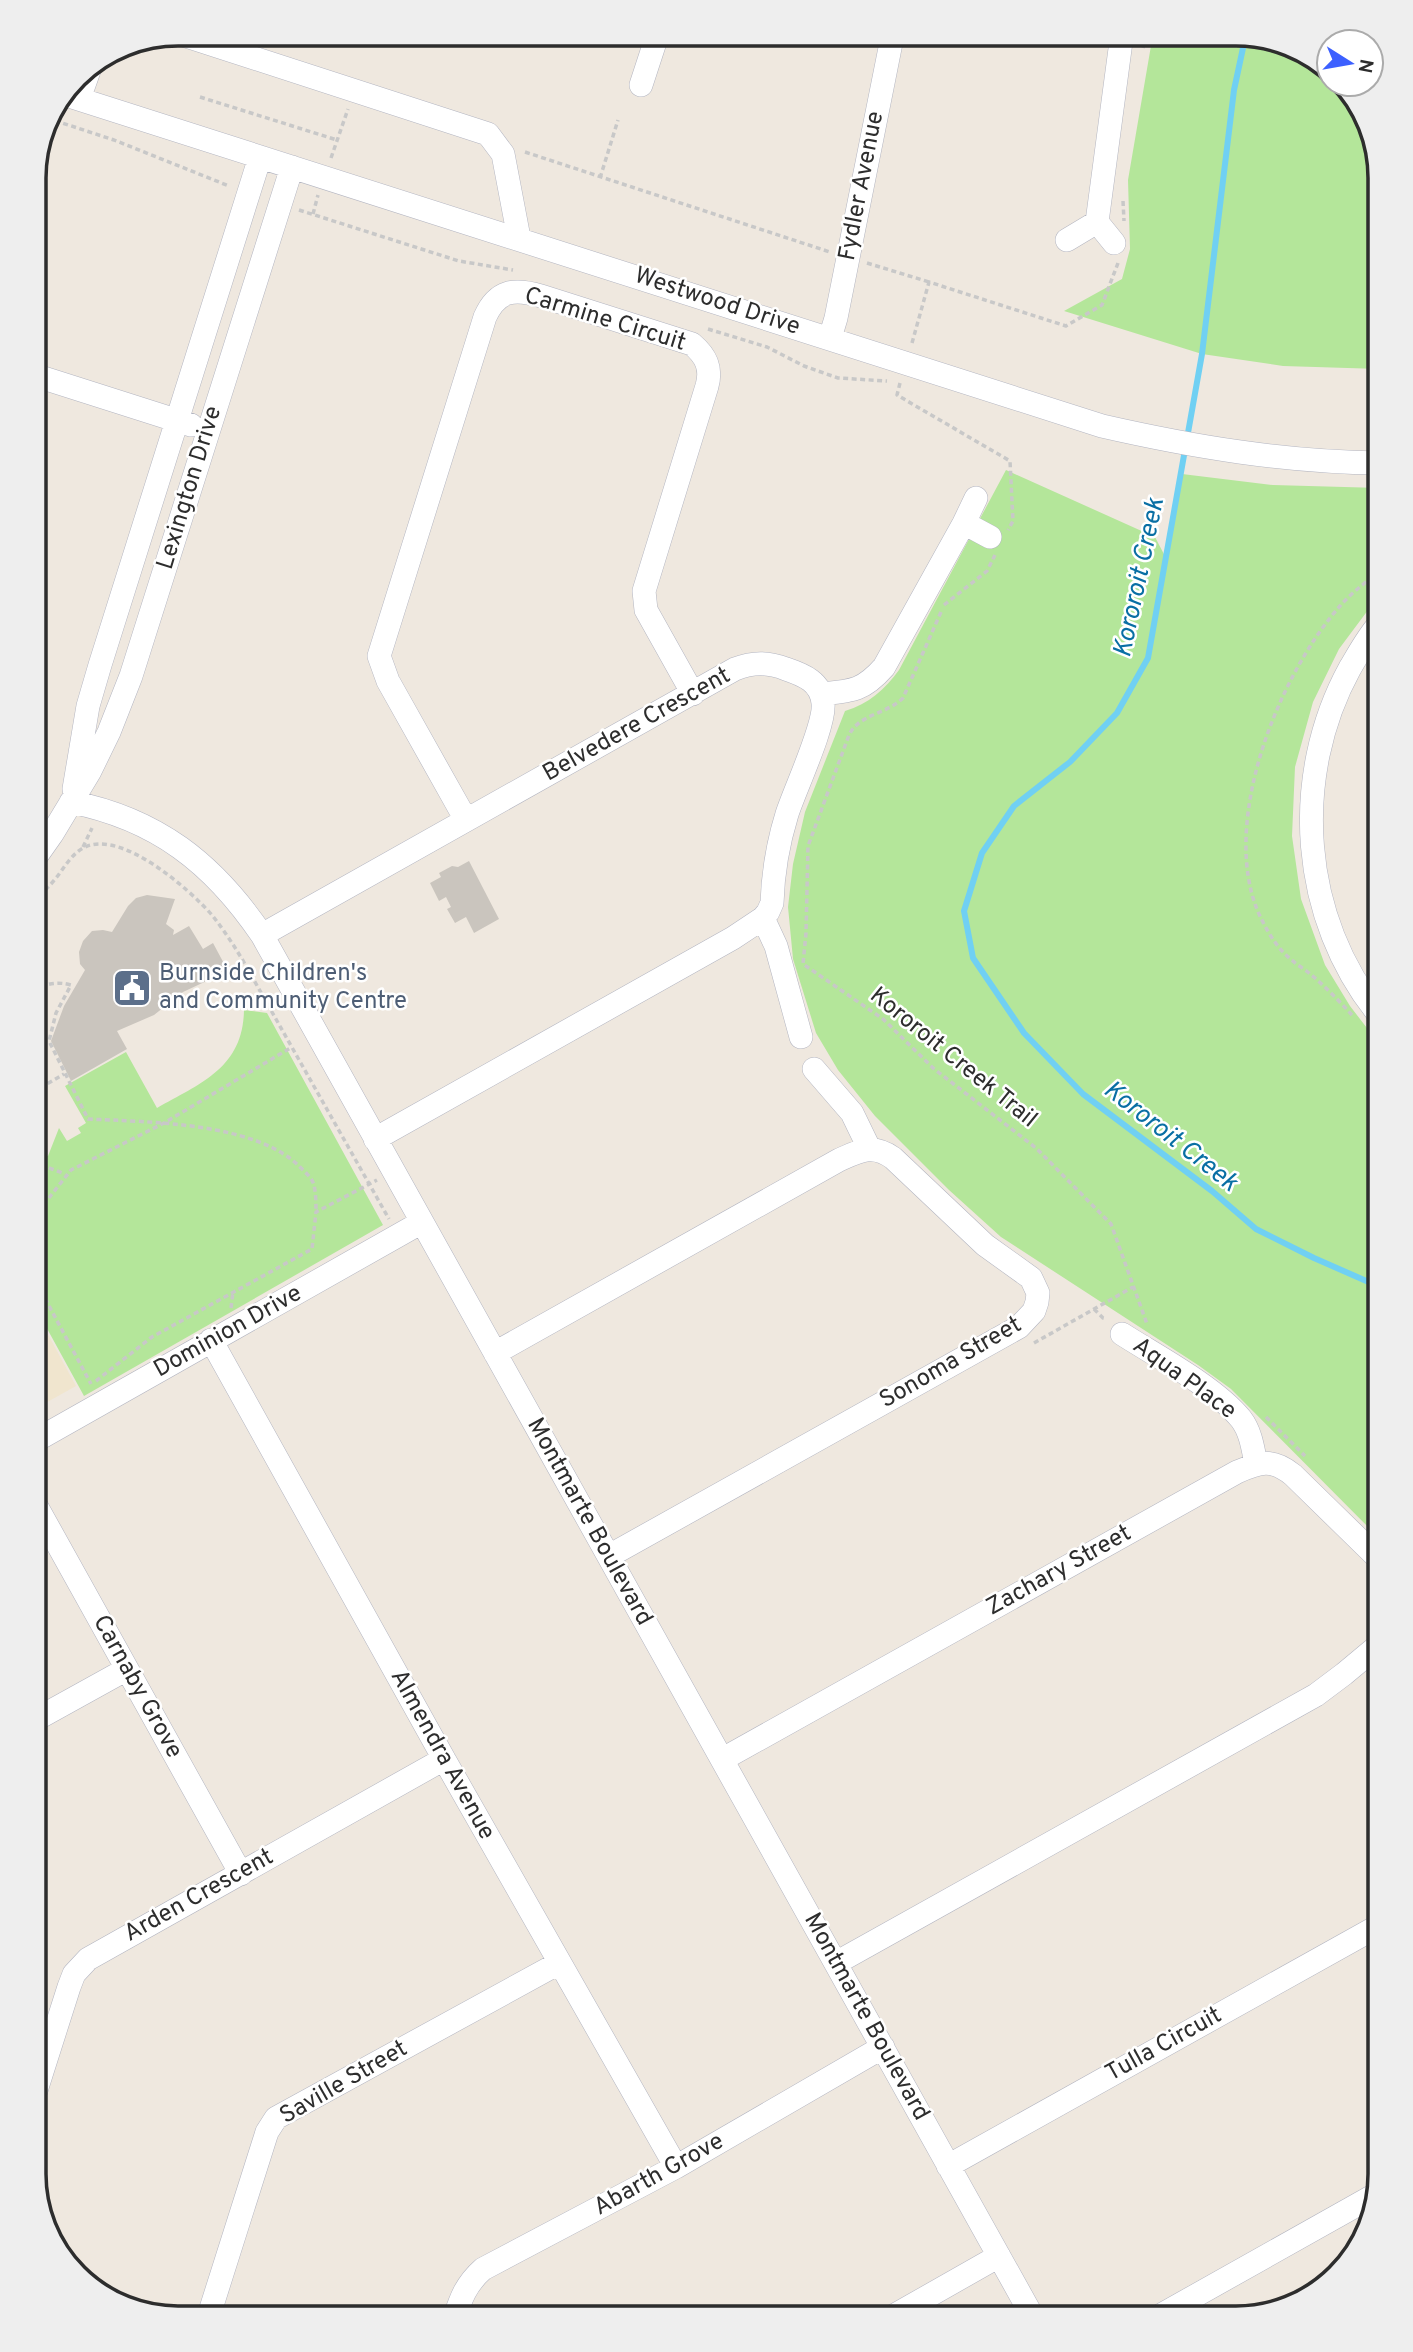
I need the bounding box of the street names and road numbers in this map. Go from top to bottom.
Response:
street label: Fydler Avenue [833,109,891,263]
street label: Westwood Drive [630,261,804,343]
street label: Carmine Circuit [521,281,689,359]
street label: Lexington Drive [151,403,229,573]
street label: Belvedere Crescent [538,661,736,789]
street label: Kororoit Creek Trail [863,981,1043,1135]
street label: Dominion Drive [149,1279,307,1385]
street label: Sonoma Street [875,1310,1027,1416]
street label: Aqua Place [1126,1331,1242,1427]
street label: Montmarte Boulevard [519,1413,659,1631]
street label: Zachary Street [981,1519,1137,1623]
street label: Carnaby Grove [85,1610,189,1764]
street label: Almendra Avenue [383,1665,501,1845]
street label: Arden Crescent [119,1843,279,1949]
street label: Montmarte Boulevard [796,1908,936,2126]
street label: Tulla Circuit [1101,2001,1227,2089]
street label: Saville Street [275,2034,413,2132]
street label: Abarth Grove [589,2127,729,2223]

